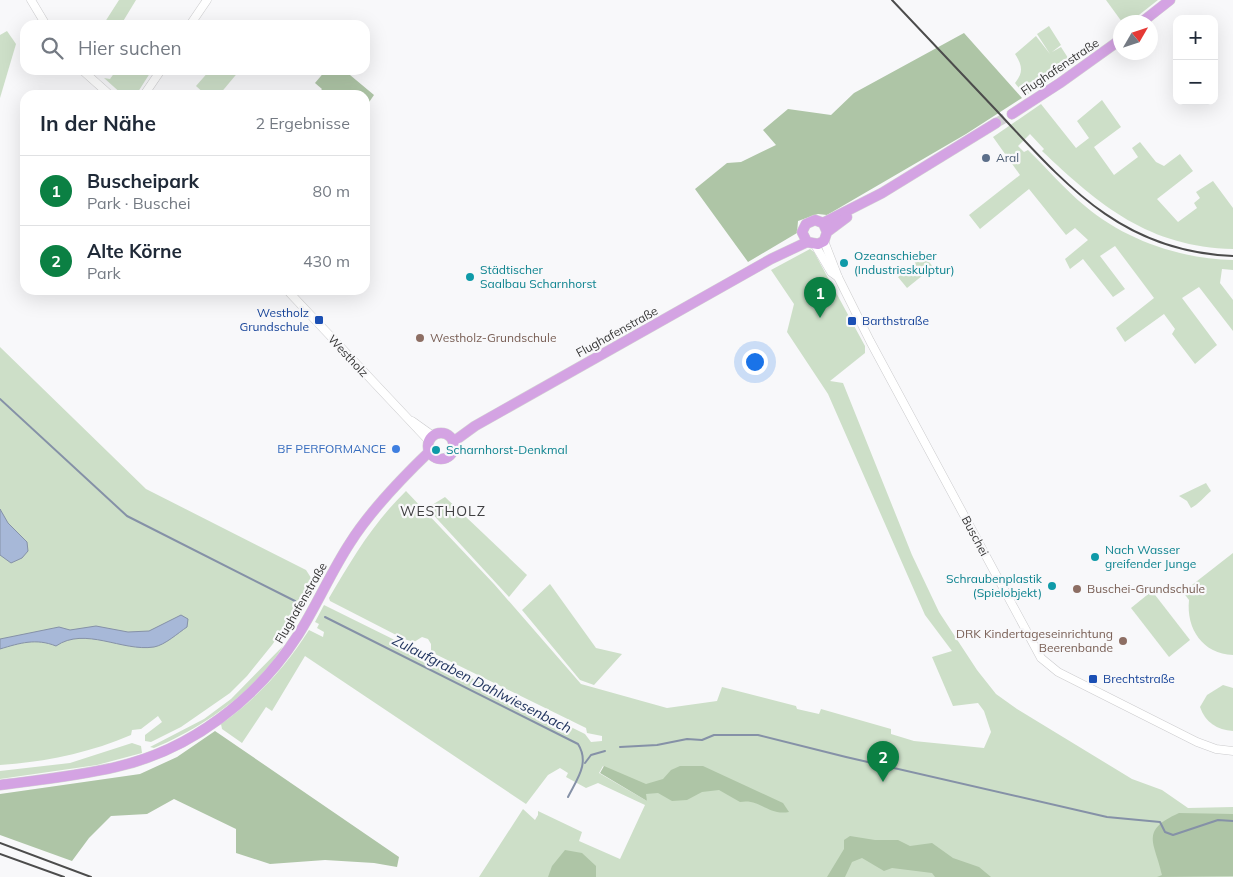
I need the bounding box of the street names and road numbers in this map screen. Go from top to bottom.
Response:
street label: Flughafenstraße [1018,35,1102,98]
street label: Flughafenstraße [573,303,660,360]
street label: Westholz [325,331,372,380]
street label: Buschei [959,513,992,559]
street label: Flughafenstraße [271,560,330,646]

